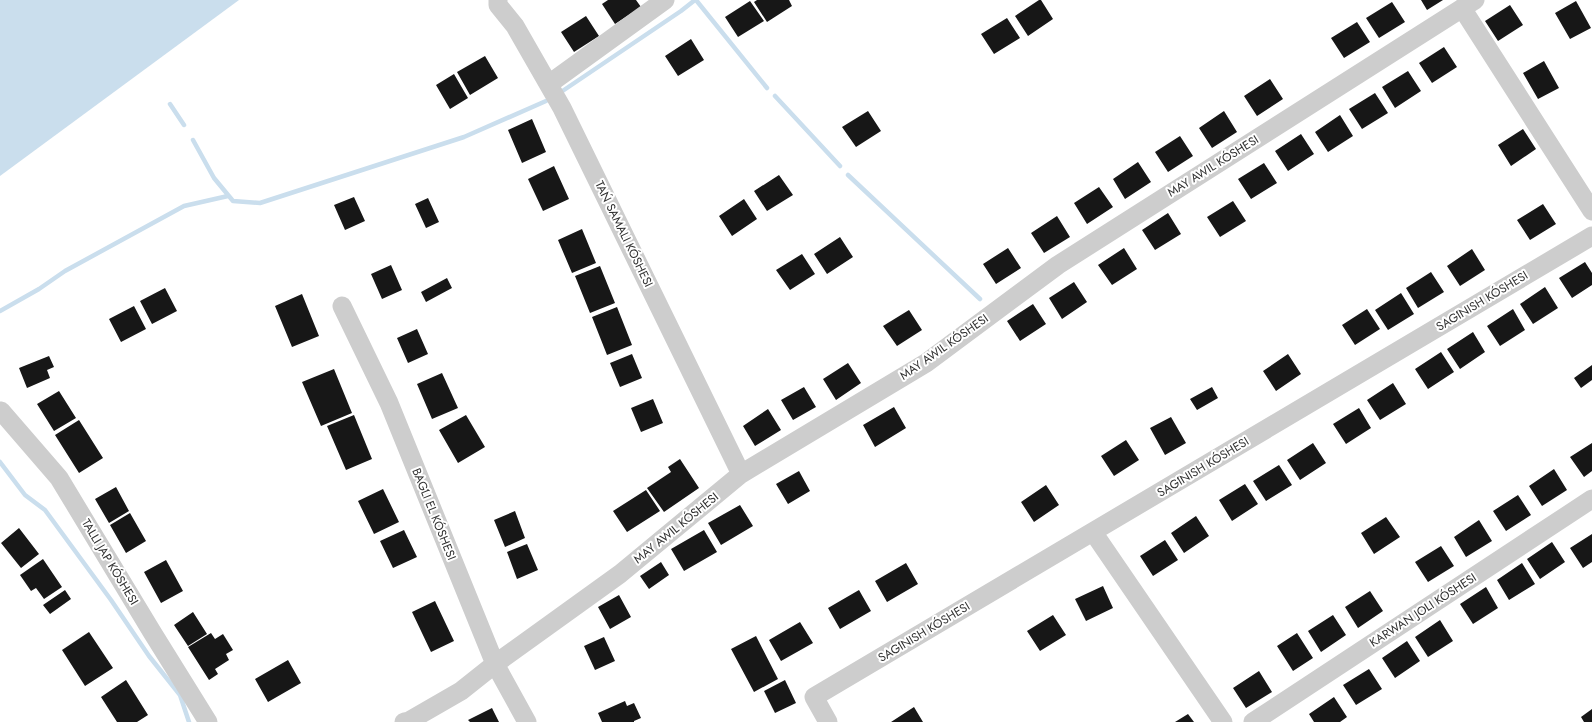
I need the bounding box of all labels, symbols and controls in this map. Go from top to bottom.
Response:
street label: MAY AWIL KÓSHESI [1164,131,1262,201]
street label: TAŃ SAMALI KÓSHESI [590,178,658,290]
street label: SAǴINISH KÓSHESI [1433,266,1531,336]
street label: MAY AWIL KÓSHESI [896,310,992,384]
street label: SAǴINISH KÓSHESI [1154,432,1252,502]
street label: BAǴLI EL KÓSHESI [407,465,461,563]
street label: MAY AWIL KÓSHESI [630,488,722,568]
street label: TALLI JAP KÓSHESI [77,516,143,608]
street label: KARWAN JOLI KÓSHESI [1366,569,1480,651]
street label: SAǴINISH KÓSHESI [875,597,973,667]

